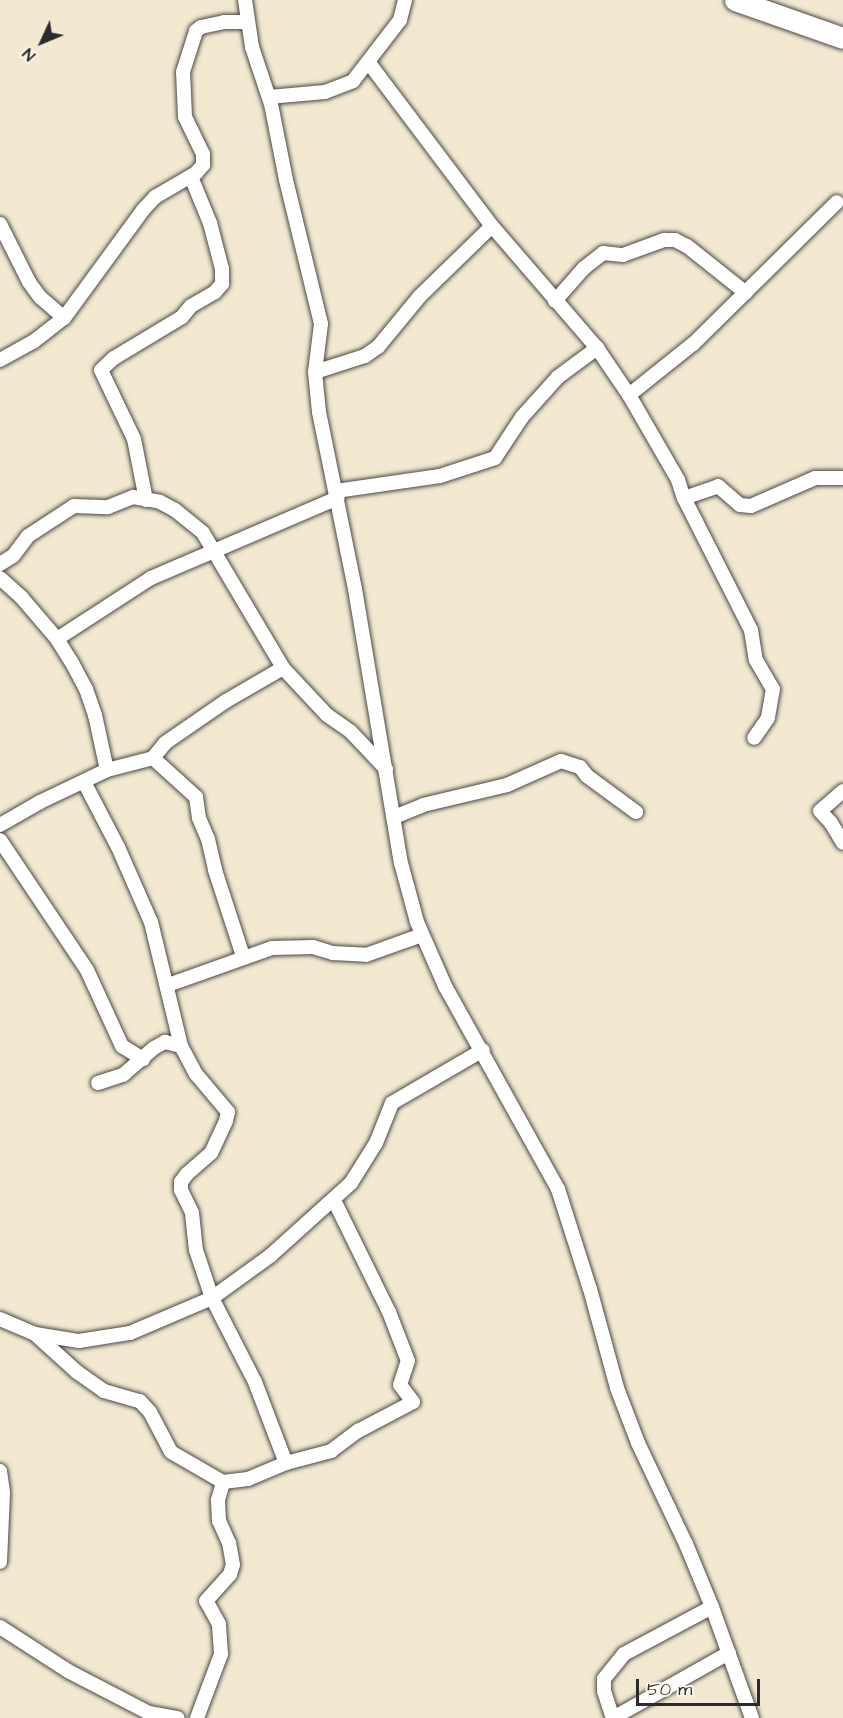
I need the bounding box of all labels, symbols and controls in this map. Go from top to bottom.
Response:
north arrow [12,12,72,72]
text: N [18,43,40,66]
scale bar [639,1667,764,1705]
text: 50 m [647,1677,692,1702]

